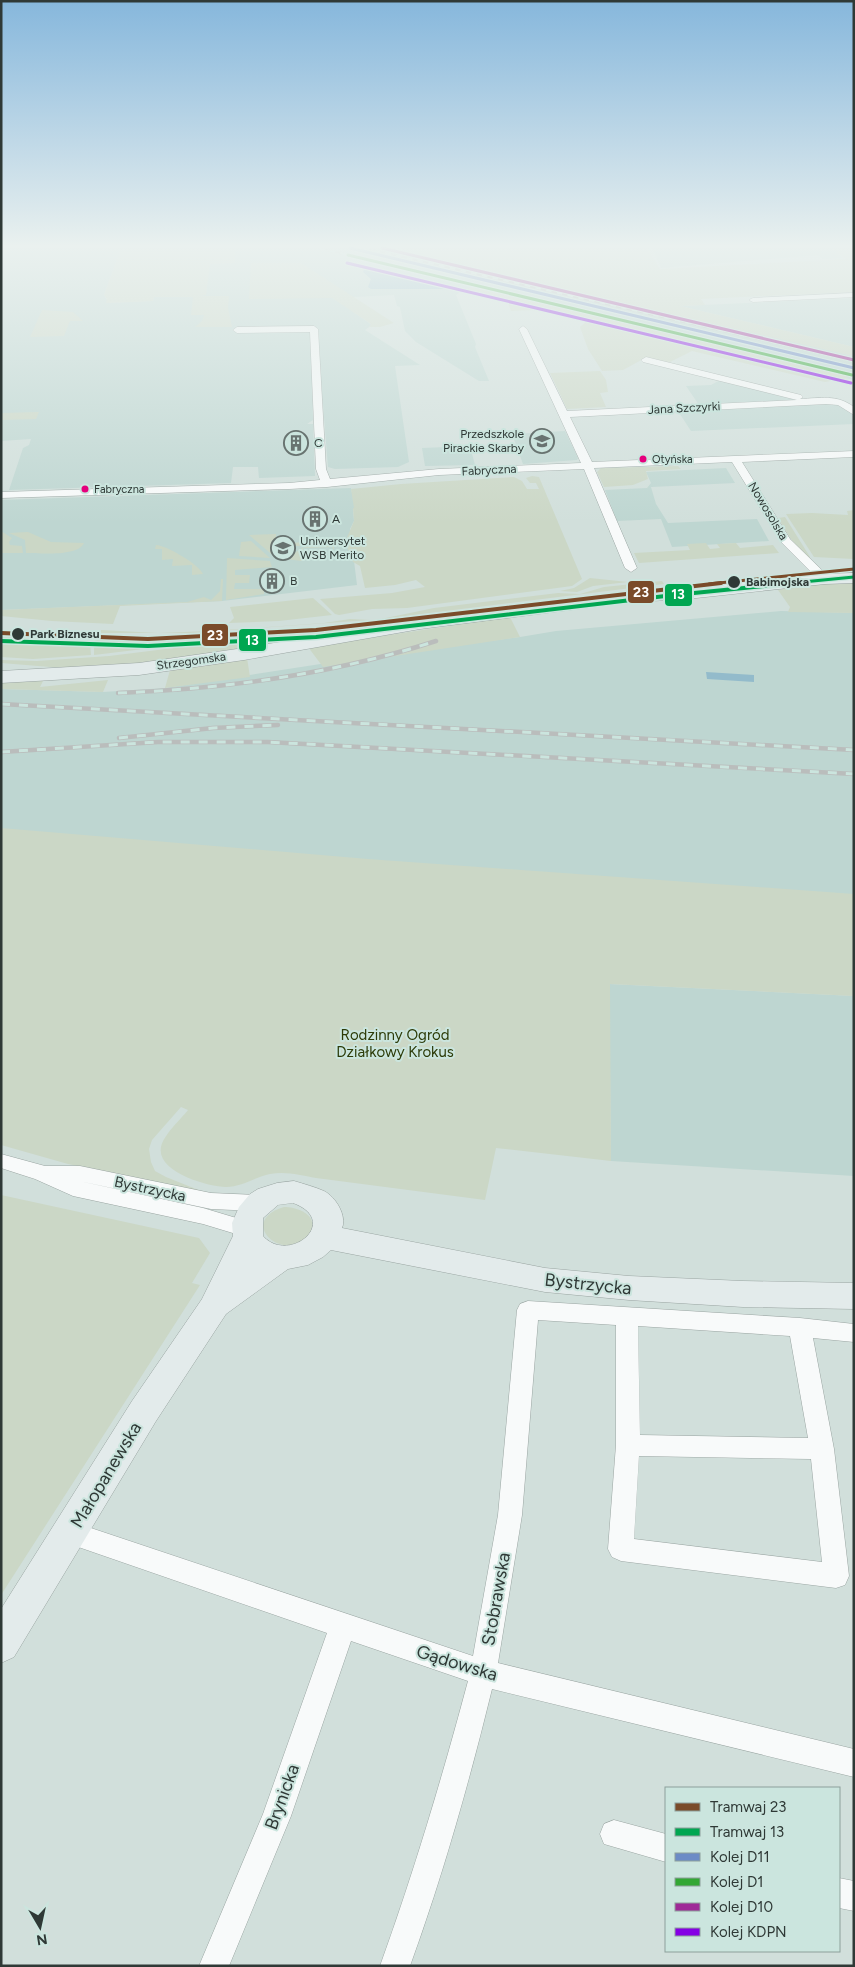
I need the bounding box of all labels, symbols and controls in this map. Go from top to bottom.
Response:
street label: Jana Szczyrki [647,399,721,417]
place label: Przedszkole Pirackie Skarby [443,427,525,455]
school or university icon: Przedszkole Pirackie Skarby [529,428,555,454]
building icon: C [283,430,309,456]
place label: C [314,436,323,450]
place label: Otyńska [652,453,693,466]
marker: Otyńska [638,454,648,464]
street label: Fabryczna [461,462,517,478]
street label: Nowosolska [745,480,791,542]
place label: Fabryczna [94,483,144,496]
marker: Fabryczna [80,484,90,494]
building icon: A [302,506,328,532]
place label: A [332,512,340,526]
place label: Uniwersytet WSB Merito [300,534,366,562]
school or university icon: Uniwersytet WSB Merito [270,535,296,561]
building icon: B [259,568,285,594]
place label: B [290,574,297,588]
marker: Babimojska [726,574,742,590]
place label: Babimojska [746,575,809,589]
line badge: 23 [627,580,655,604]
line badge: 13 [664,583,693,607]
text: 23 [633,584,649,601]
text: 13 [671,586,685,603]
line badge: 23 [201,623,229,647]
marker: Park Biznesu [10,626,26,642]
place label: Park Biznesu [30,627,100,641]
text: 23 [207,627,223,644]
line badge: 13 [238,628,267,652]
text: 13 [245,632,259,649]
street label: Strzegomska [155,649,227,673]
park label: Rodzinny Ogród Działkowy Krokus [336,1026,454,1061]
street label: Bystrzycka [113,1173,187,1205]
street label: Bystrzycka [543,1268,633,1300]
street label: Małopanewska [66,1418,146,1532]
street label: Stobrawska [477,1551,515,1647]
street label: Gądowska [414,1640,500,1686]
street label: Brynicka [260,1761,304,1833]
legend [665,1787,840,1952]
text: Tramwaj 23 [710,1798,786,1816]
text: Tramwaj 13 [710,1823,784,1841]
text: Kolej D11 [710,1848,770,1866]
text: Kolej D1 [710,1873,763,1891]
text: Kolej D10 [710,1898,773,1916]
north arrow [15,1902,65,1952]
text: Kolej KDPN [710,1923,787,1941]
text: N [35,1930,49,1949]

